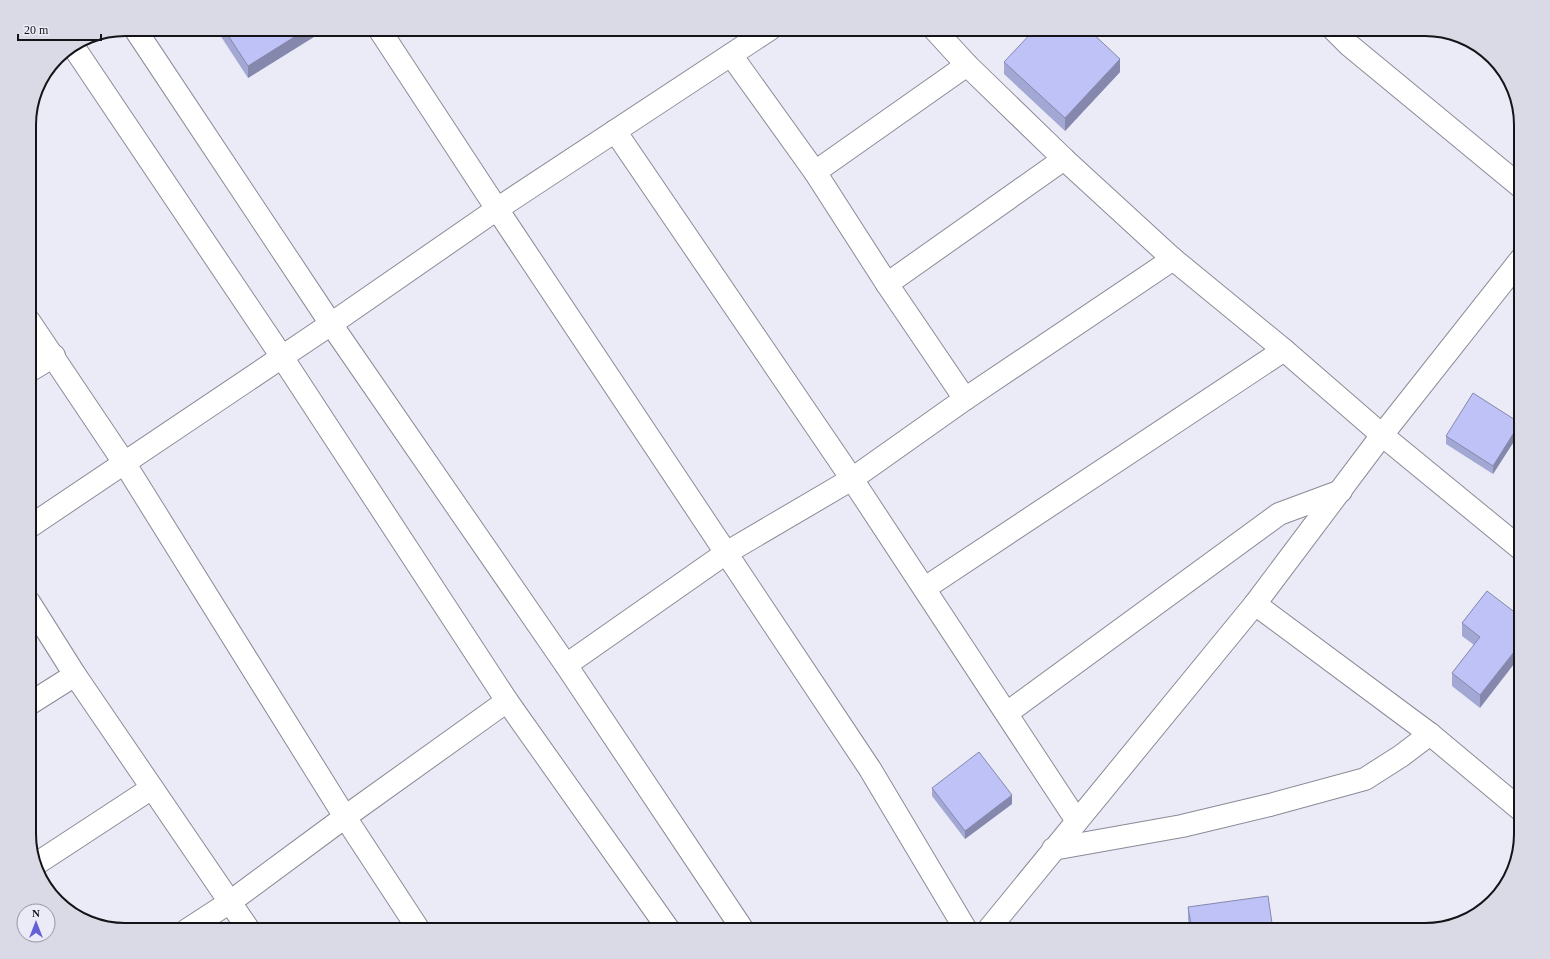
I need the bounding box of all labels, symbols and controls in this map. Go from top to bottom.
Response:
scale bar [18,16,101,42]
text: 20 m [24,23,49,37]
north arrow [16,903,56,943]
text: N [32,907,40,919]

